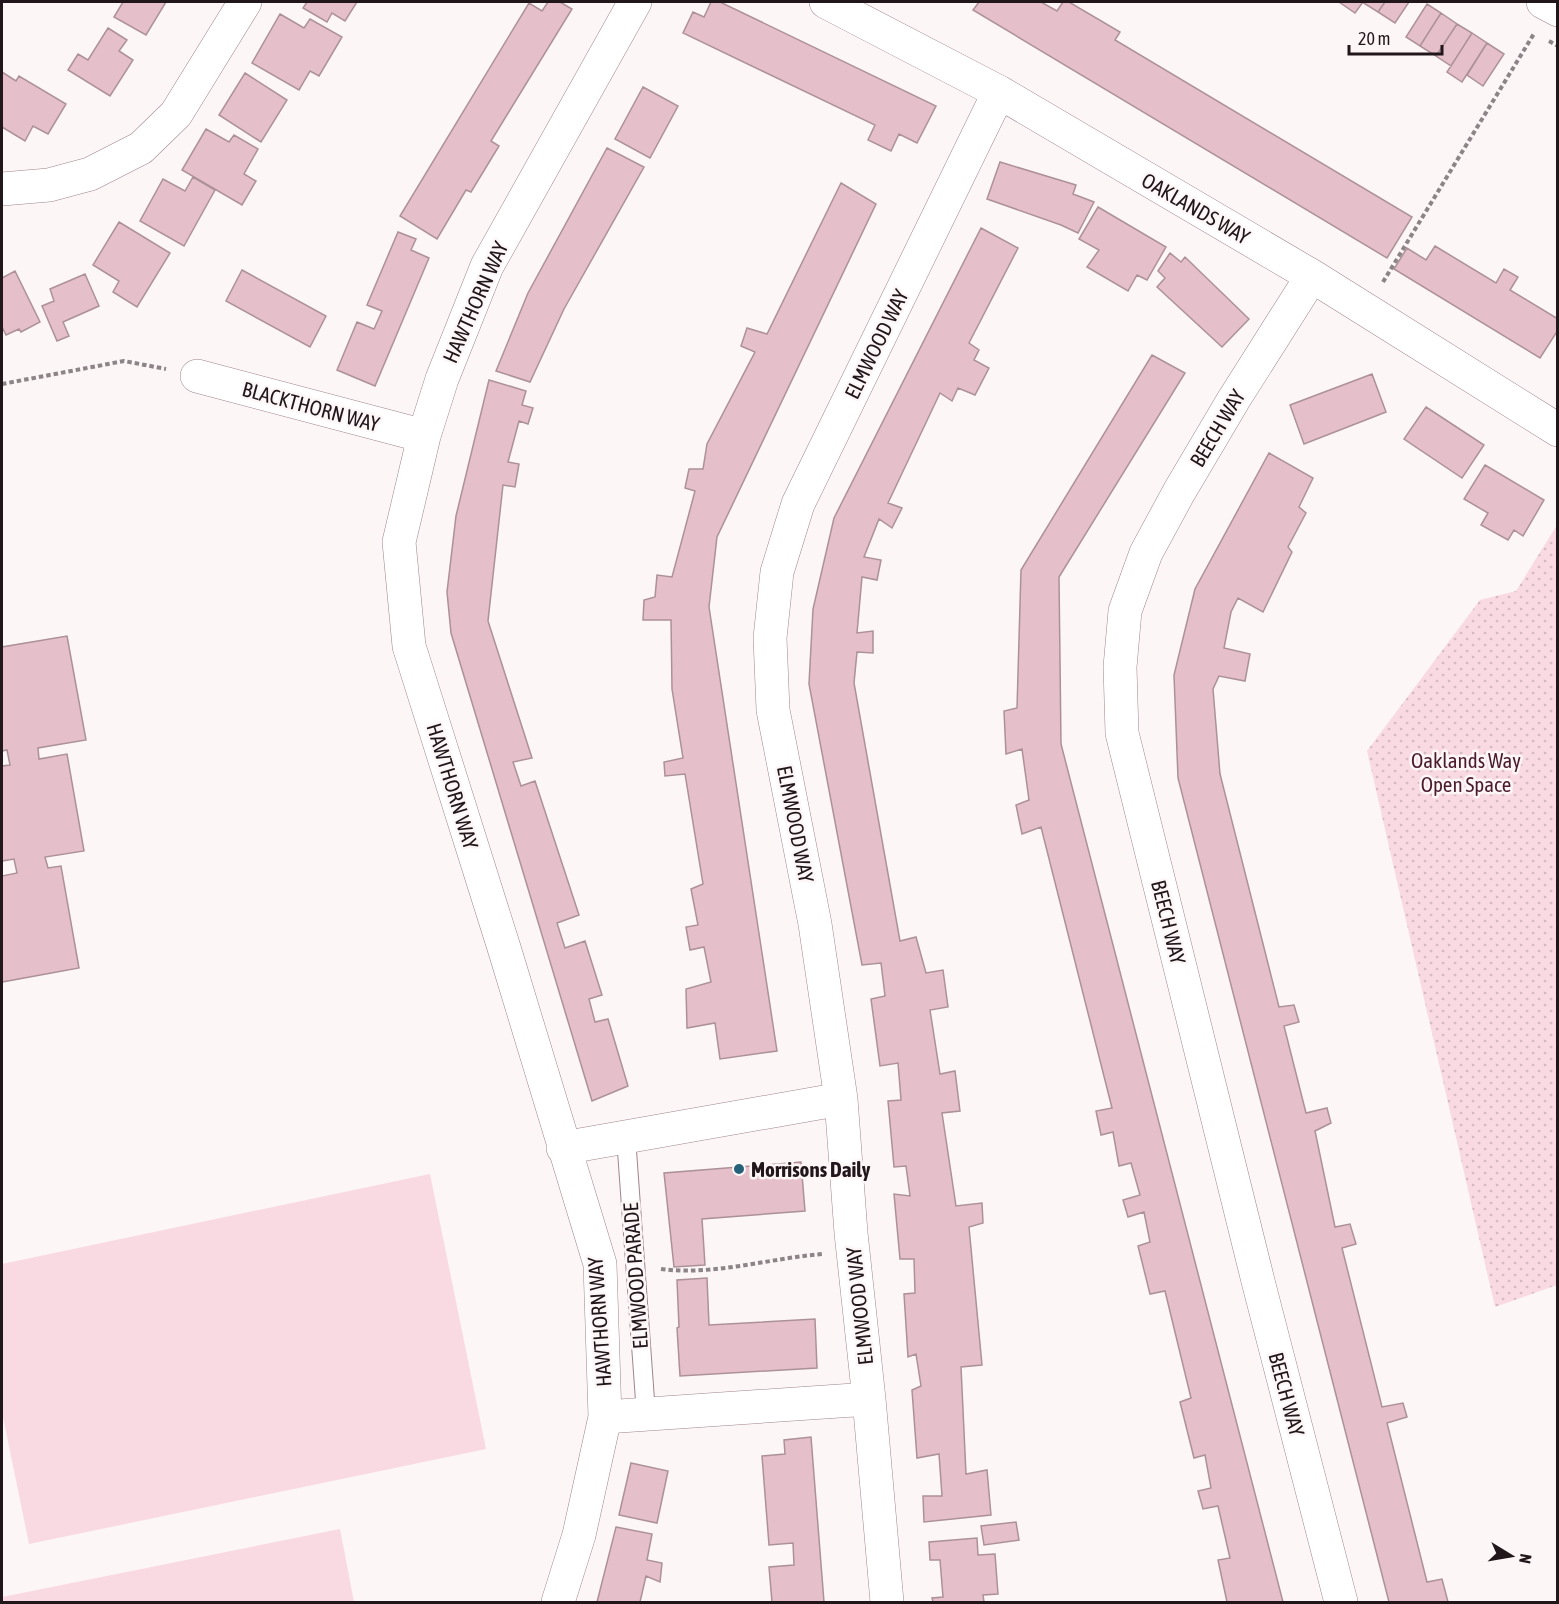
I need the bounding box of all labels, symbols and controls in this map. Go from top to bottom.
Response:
scale bar [1349,18,1442,56]
text: 20 m [1358,28,1390,49]
street label: OAKLANDS WAY [1138,167,1255,249]
street label: HAWTHORN WAY [438,237,513,366]
street label: ELMWOOD WAY [839,285,913,403]
street label: BLACKTHORN WAY [240,376,383,436]
street label: BEECH WAY [1185,385,1250,471]
street label: HAWTHORN WAY [422,720,484,852]
park label: Oaklands Way Open Space [1411,748,1521,796]
street label: ELMWOOD WAY [773,763,819,885]
street label: BEECH WAY [1147,877,1191,967]
place label: Morrisons Daily [751,1157,871,1181]
marker: Morrisons Daily [732,1162,746,1176]
street label: ELMWOOD PARADE [618,1202,652,1350]
street label: ELMWOOD WAY [841,1245,877,1366]
street label: HAWTHORN WAY [582,1256,616,1388]
street label: BEECH WAY [1264,1349,1310,1439]
north arrow [1481,1526,1541,1586]
text: N [1516,1553,1535,1565]

